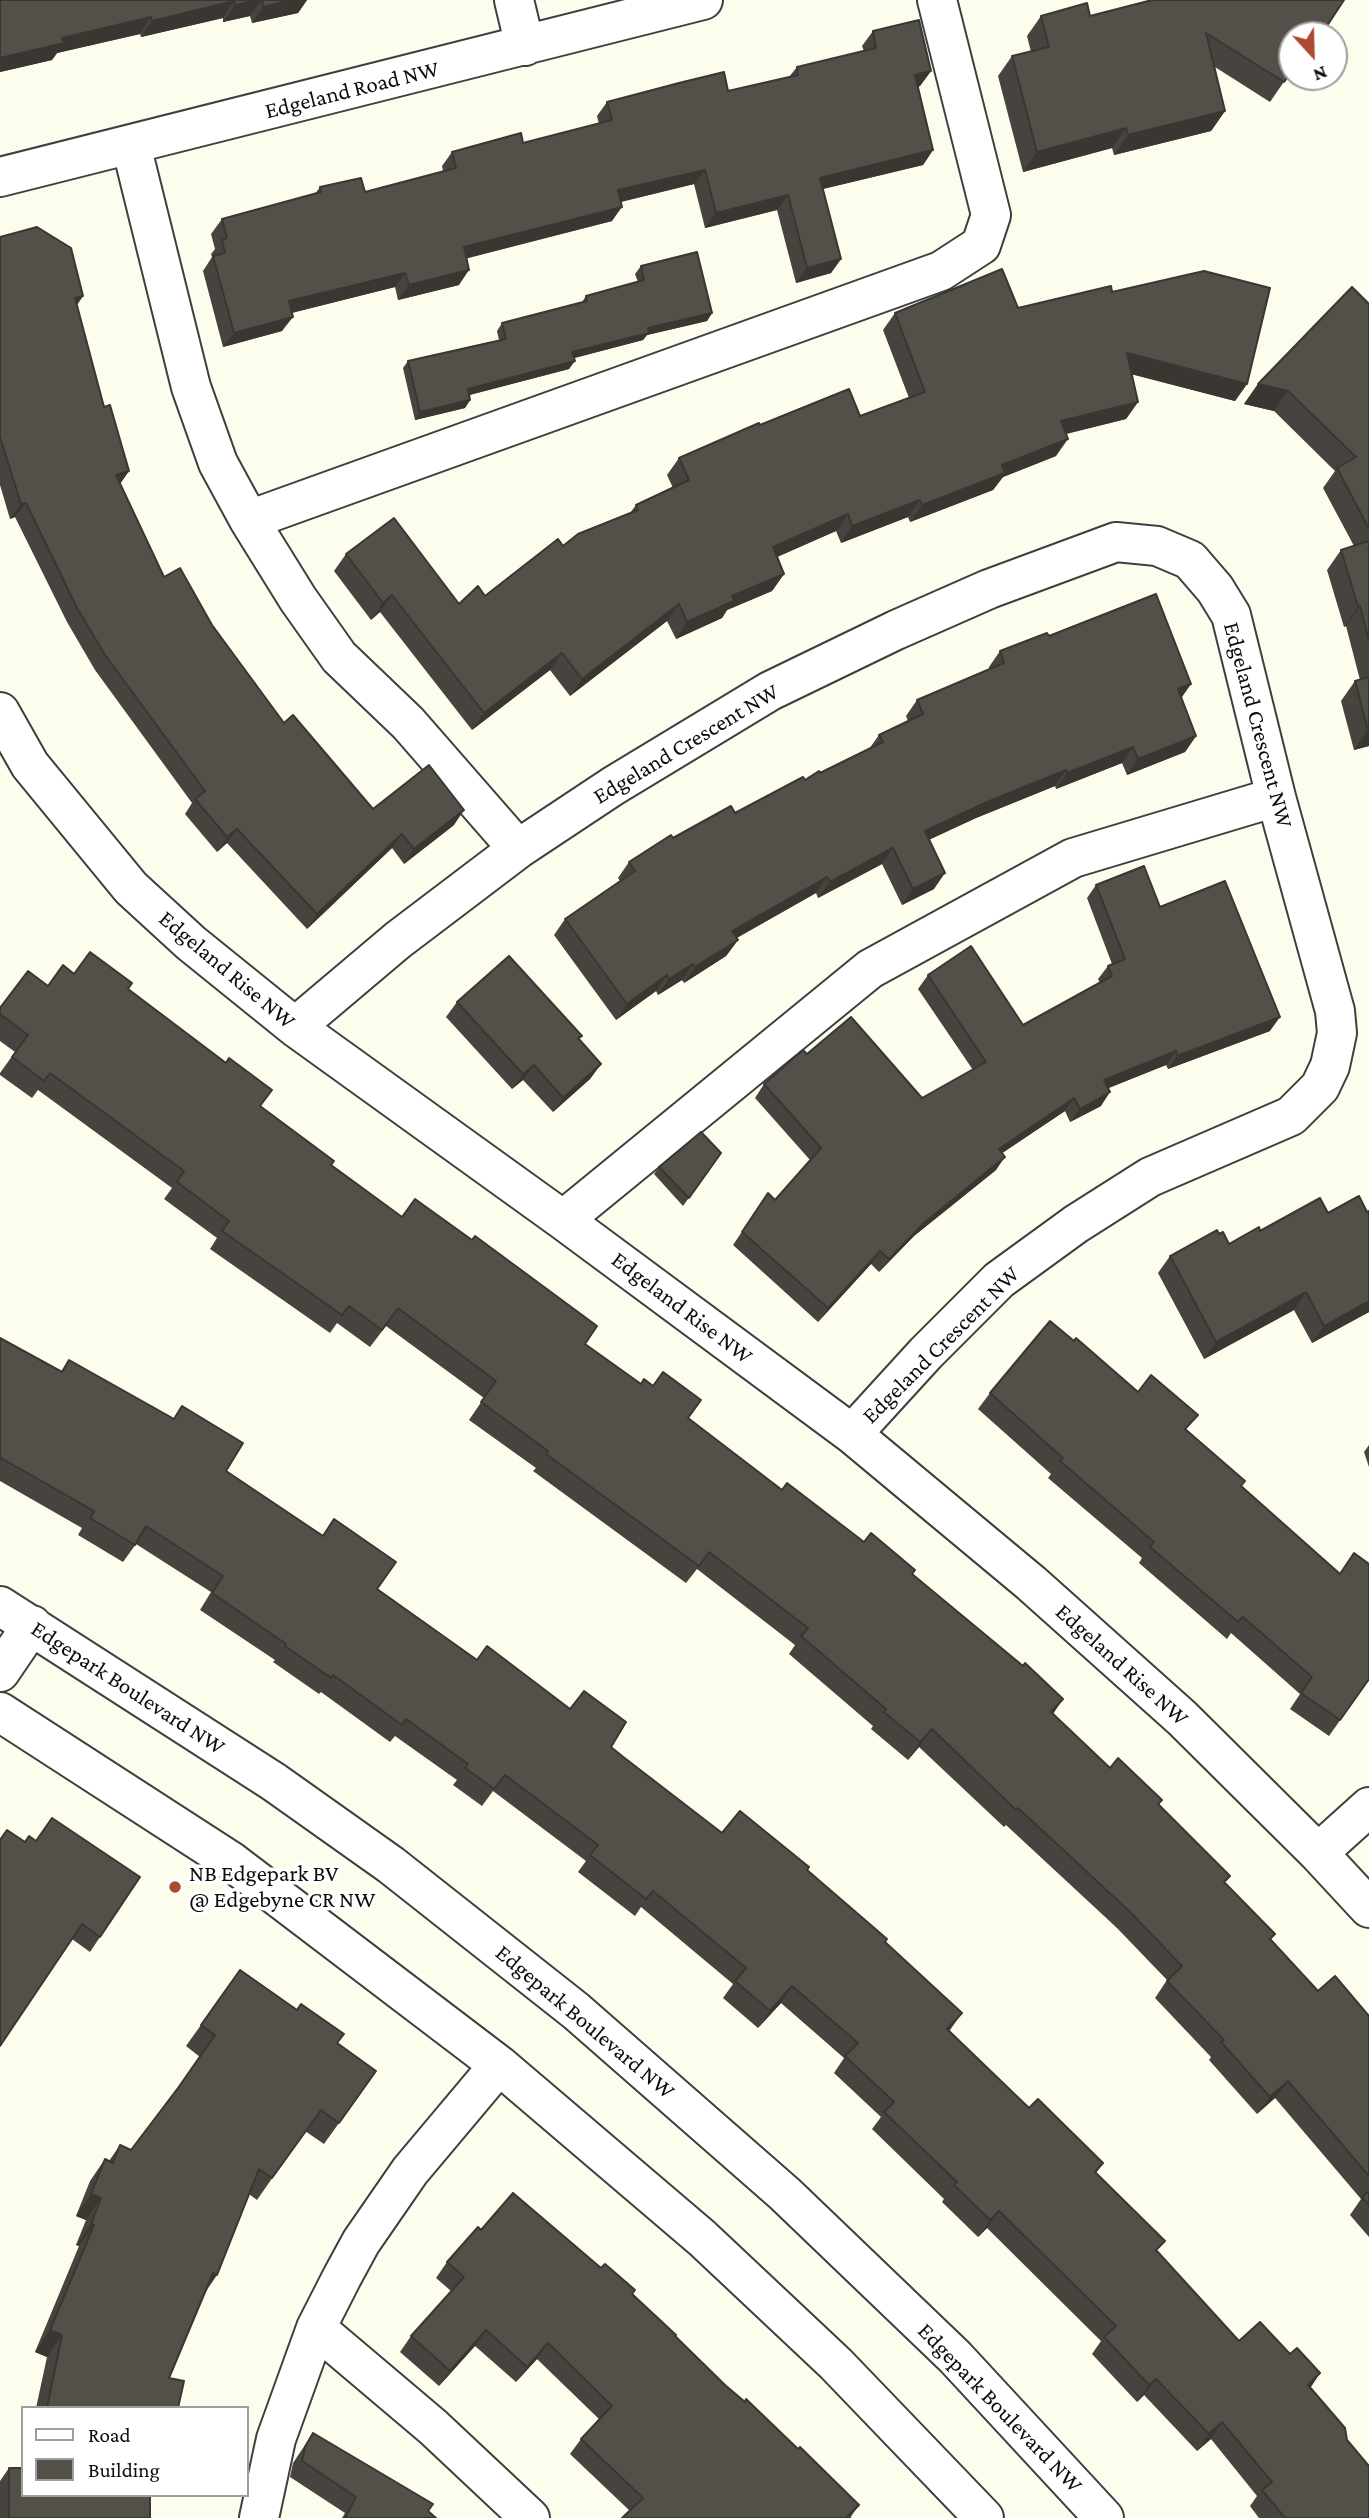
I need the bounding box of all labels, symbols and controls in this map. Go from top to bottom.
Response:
north arrow [1278,21,1348,91]
street label: Edgeland Road NW [262,55,442,125]
text: N [1310,62,1330,86]
street label: Edgeland Crescent NW [1217,619,1299,831]
street label: Edgeland Crescent NW [588,678,784,810]
street label: Edgeland Rise NW [153,905,301,1035]
street label: Edgeland Rise NW [606,1246,758,1370]
street label: Edgeland Crescent NW [856,1260,1026,1430]
street label: Edgeland Rise NW [1050,1598,1194,1732]
street label: Edgepark Boulevard NW [26,1615,230,1761]
place label: NB Edgepark BV @ Edgebyne CR NW [189,1860,375,1914]
marker: NB Edgepark BV @ Edgebyne CR NW [167,1879,183,1895]
street label: Edgepark Boulevard NW [490,1939,680,2105]
street label: Edgepark Boulevard NW [912,2317,1088,2499]
legend [21,2406,248,2497]
text: Road [88,2423,131,2447]
text: Building [88,2458,160,2482]

